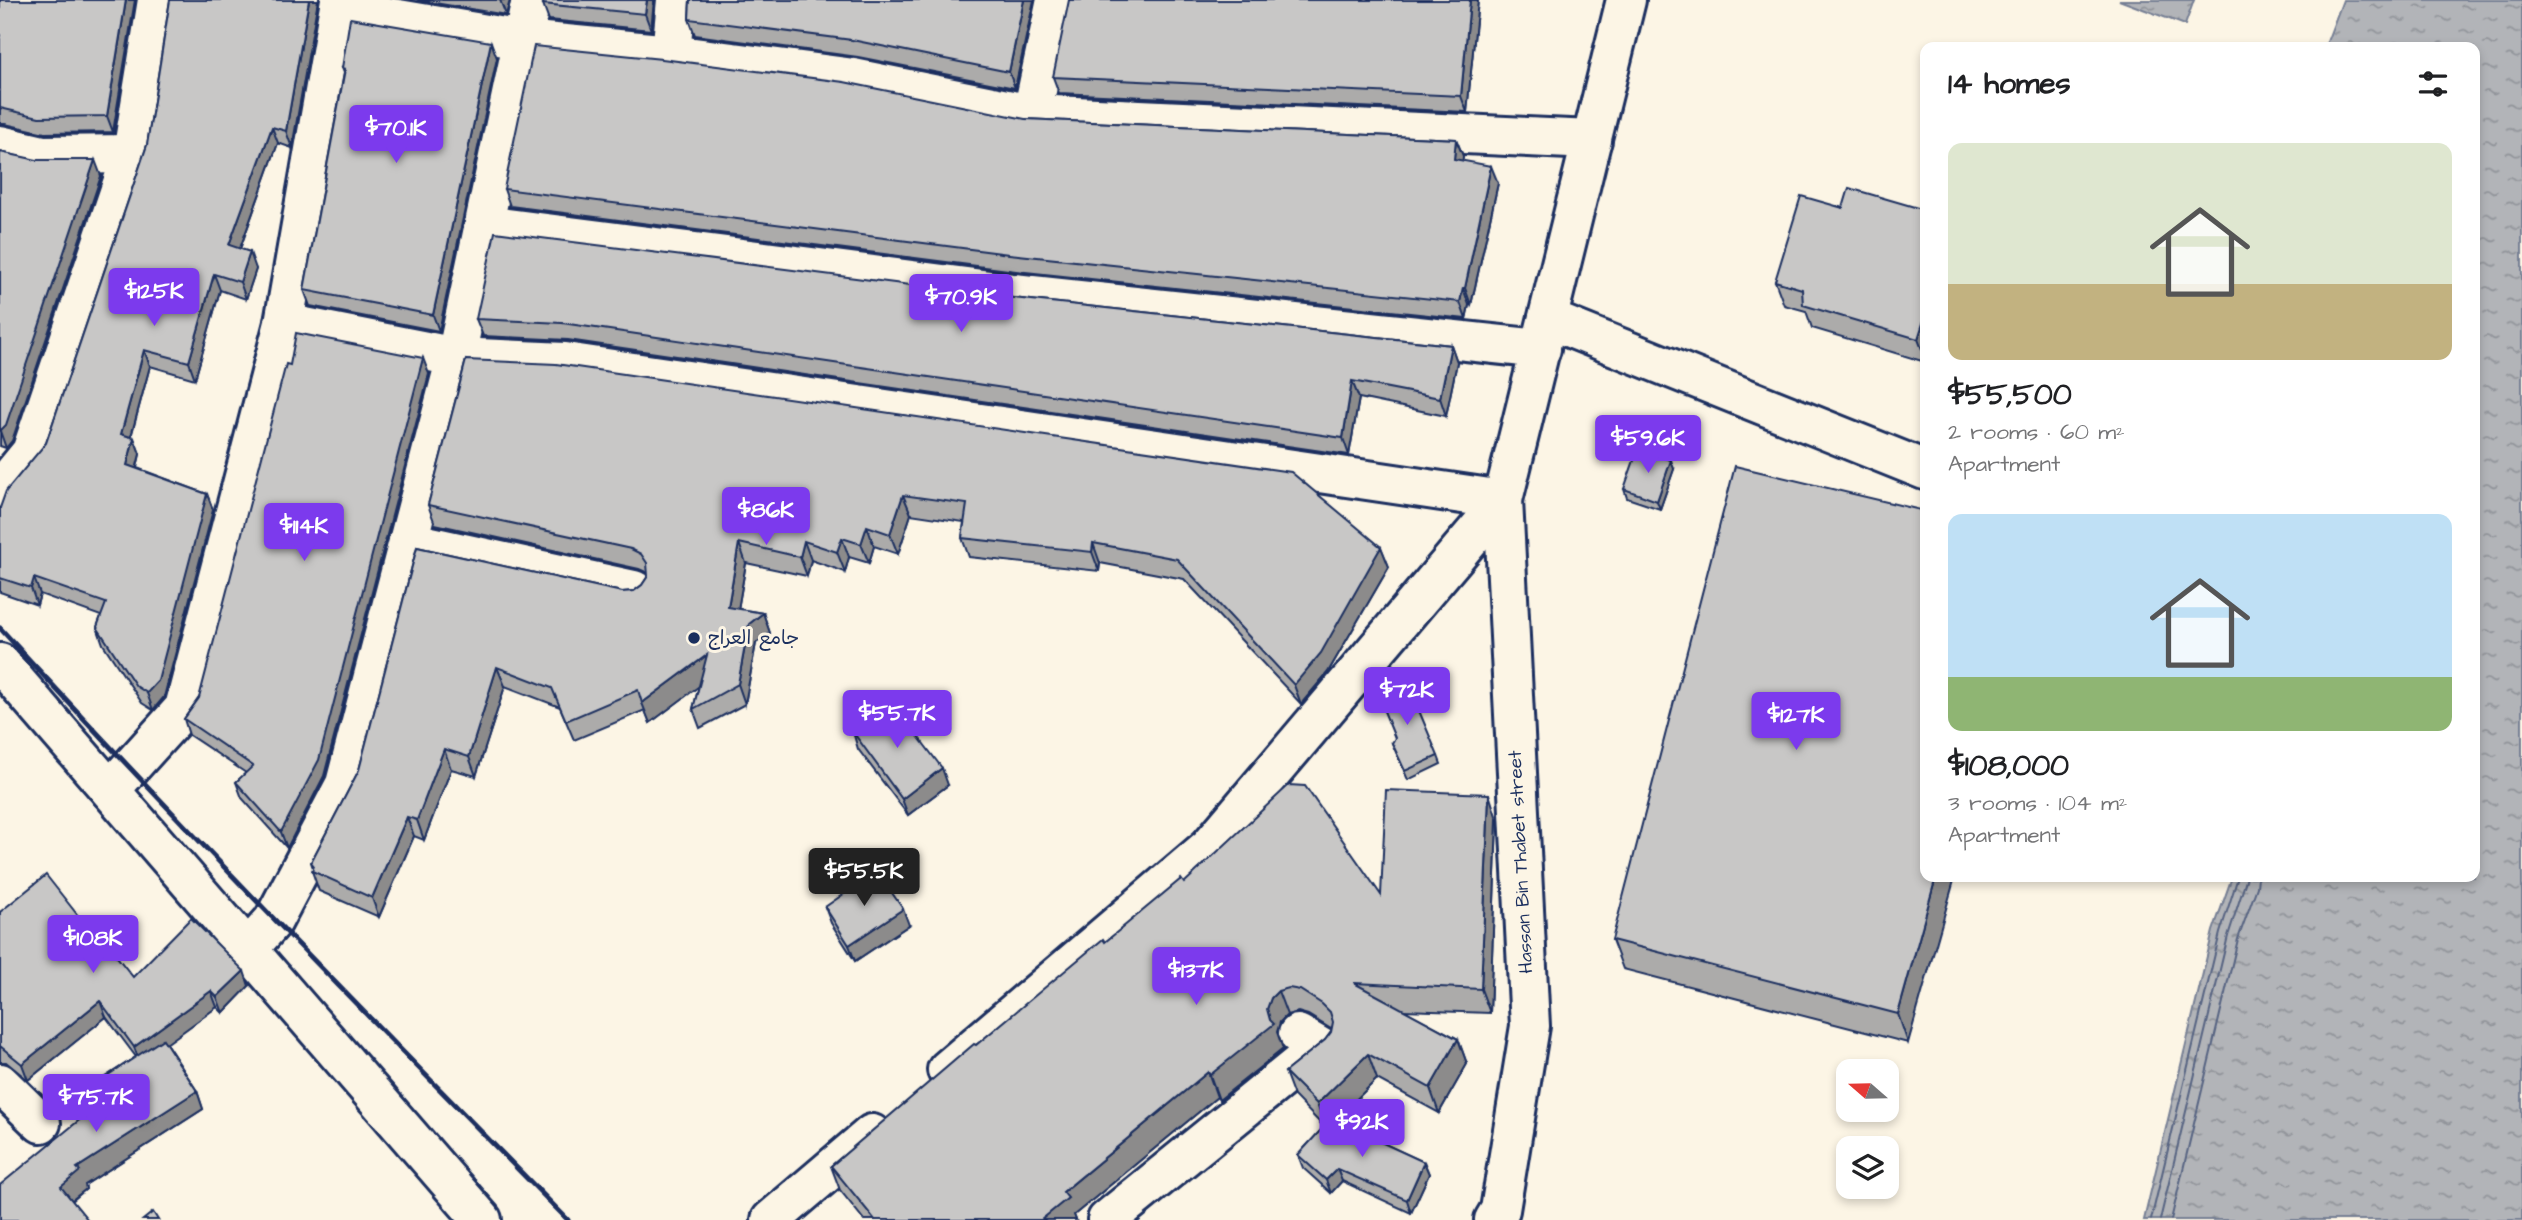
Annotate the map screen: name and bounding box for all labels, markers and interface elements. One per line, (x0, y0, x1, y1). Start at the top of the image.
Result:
text: 14 homes (1948, 63, 2071, 105)
icon: filters (2414, 65, 2452, 103)
pin: $70.1K (339, 106, 453, 165)
text: $70.1K (365, 112, 427, 144)
icon: home (2137, 189, 2263, 315)
pin: $125K (105, 268, 203, 328)
pin: $70.9K (904, 274, 1018, 334)
text: $125K (124, 275, 184, 307)
text: $70.9K (925, 281, 997, 313)
text: $55,500 (1948, 374, 2072, 416)
pin: $59.6K (1591, 416, 1705, 475)
text: 2 rooms · 60 m² (1948, 416, 2125, 448)
text: $59.6K (1611, 422, 1685, 454)
text: Apartment (1948, 448, 2060, 480)
pin: $86K (725, 488, 807, 547)
text: $86K (738, 494, 794, 526)
pin: $114K (255, 504, 353, 563)
text: $114K (280, 510, 328, 542)
icon: home (2137, 560, 2263, 686)
place label: جامع العراج (708, 625, 799, 652)
marker: جامع العراج (686, 630, 702, 646)
pin: $72K (1366, 668, 1448, 727)
text: $72K (1380, 674, 1434, 706)
pin: $55.7K (840, 690, 954, 750)
pin: $127K (1747, 692, 1845, 752)
text: $55.7K (859, 697, 935, 729)
text: $127K (1768, 699, 1824, 731)
text: $108,000 (1948, 745, 2069, 787)
street label: Hassan Bin Thabet street (1502, 749, 1540, 974)
text: 3 rooms · 104 m² (1948, 787, 2127, 819)
text: Apartment (1948, 819, 2060, 851)
pin: $55.5K (807, 848, 921, 908)
text: $55.5K (825, 855, 903, 887)
pin: $108K (44, 916, 142, 975)
text: $108K (63, 922, 123, 954)
pin: $137K (1147, 948, 1245, 1007)
text: $137K (1168, 954, 1224, 986)
north arrow (1836, 1059, 1899, 1122)
map controls (1836, 1059, 1899, 1199)
pin: $75.7K (39, 1074, 153, 1134)
text: $75.7K (59, 1081, 133, 1113)
pin: $92K (1321, 1100, 1403, 1159)
text: $92K (1336, 1106, 1389, 1138)
button: layers (1836, 1136, 1899, 1199)

